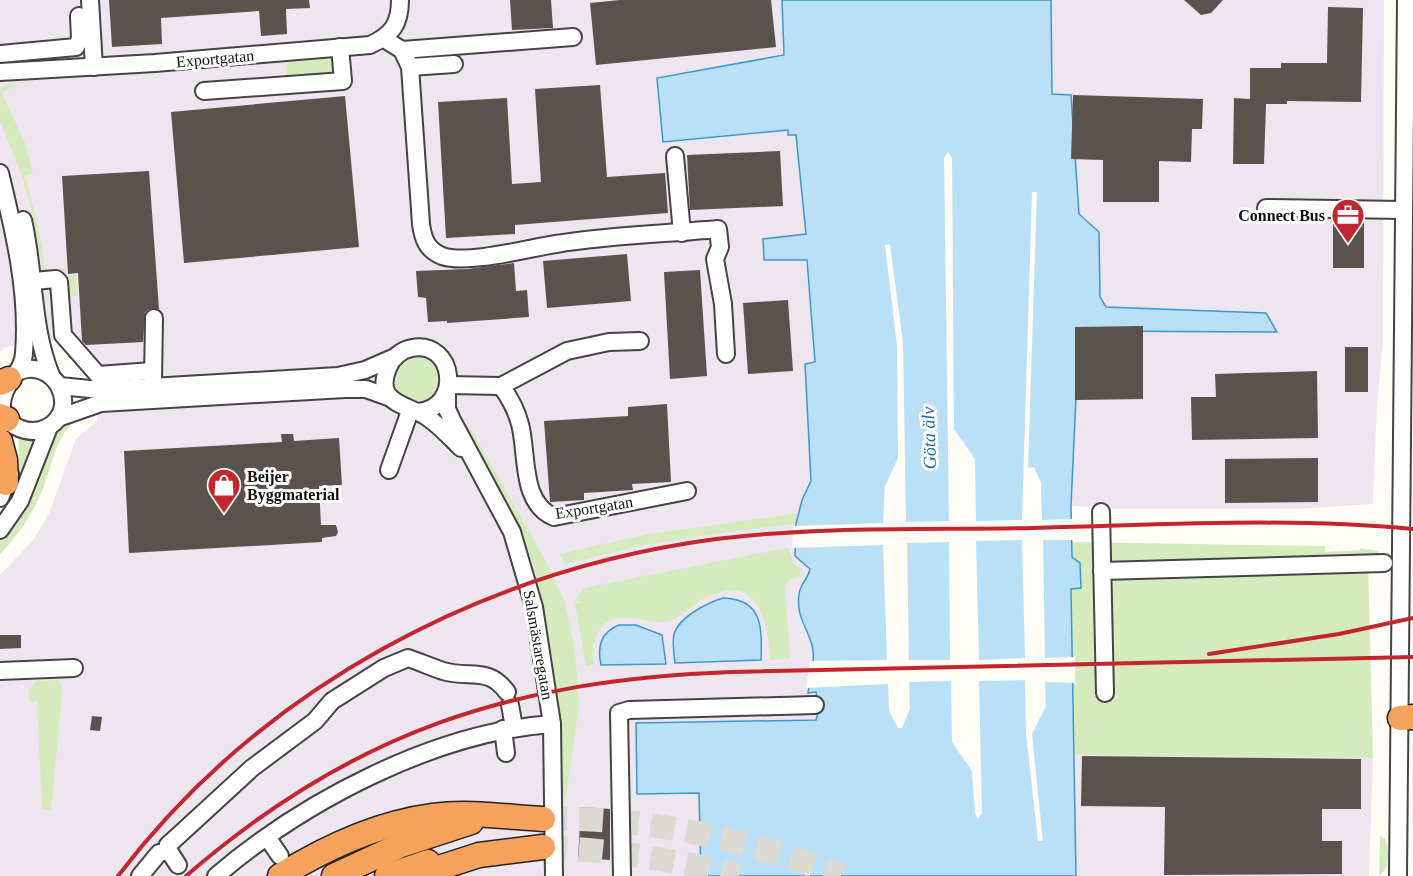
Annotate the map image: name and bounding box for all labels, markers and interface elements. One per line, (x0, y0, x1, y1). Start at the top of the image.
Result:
street label: Exportgatan (175, 47, 255, 71)
office icon: Connect Bus (1330, 197, 1366, 244)
place label: Connect Bus (1238, 207, 1325, 224)
water label: Göta älv (918, 406, 940, 470)
shop icon: Beijer Byggmaterial (206, 467, 242, 514)
place label: Beijer Byggmaterial (247, 468, 340, 504)
street label: Exportgatan (554, 493, 634, 523)
street label: Salsmästaregatan (520, 589, 557, 701)

